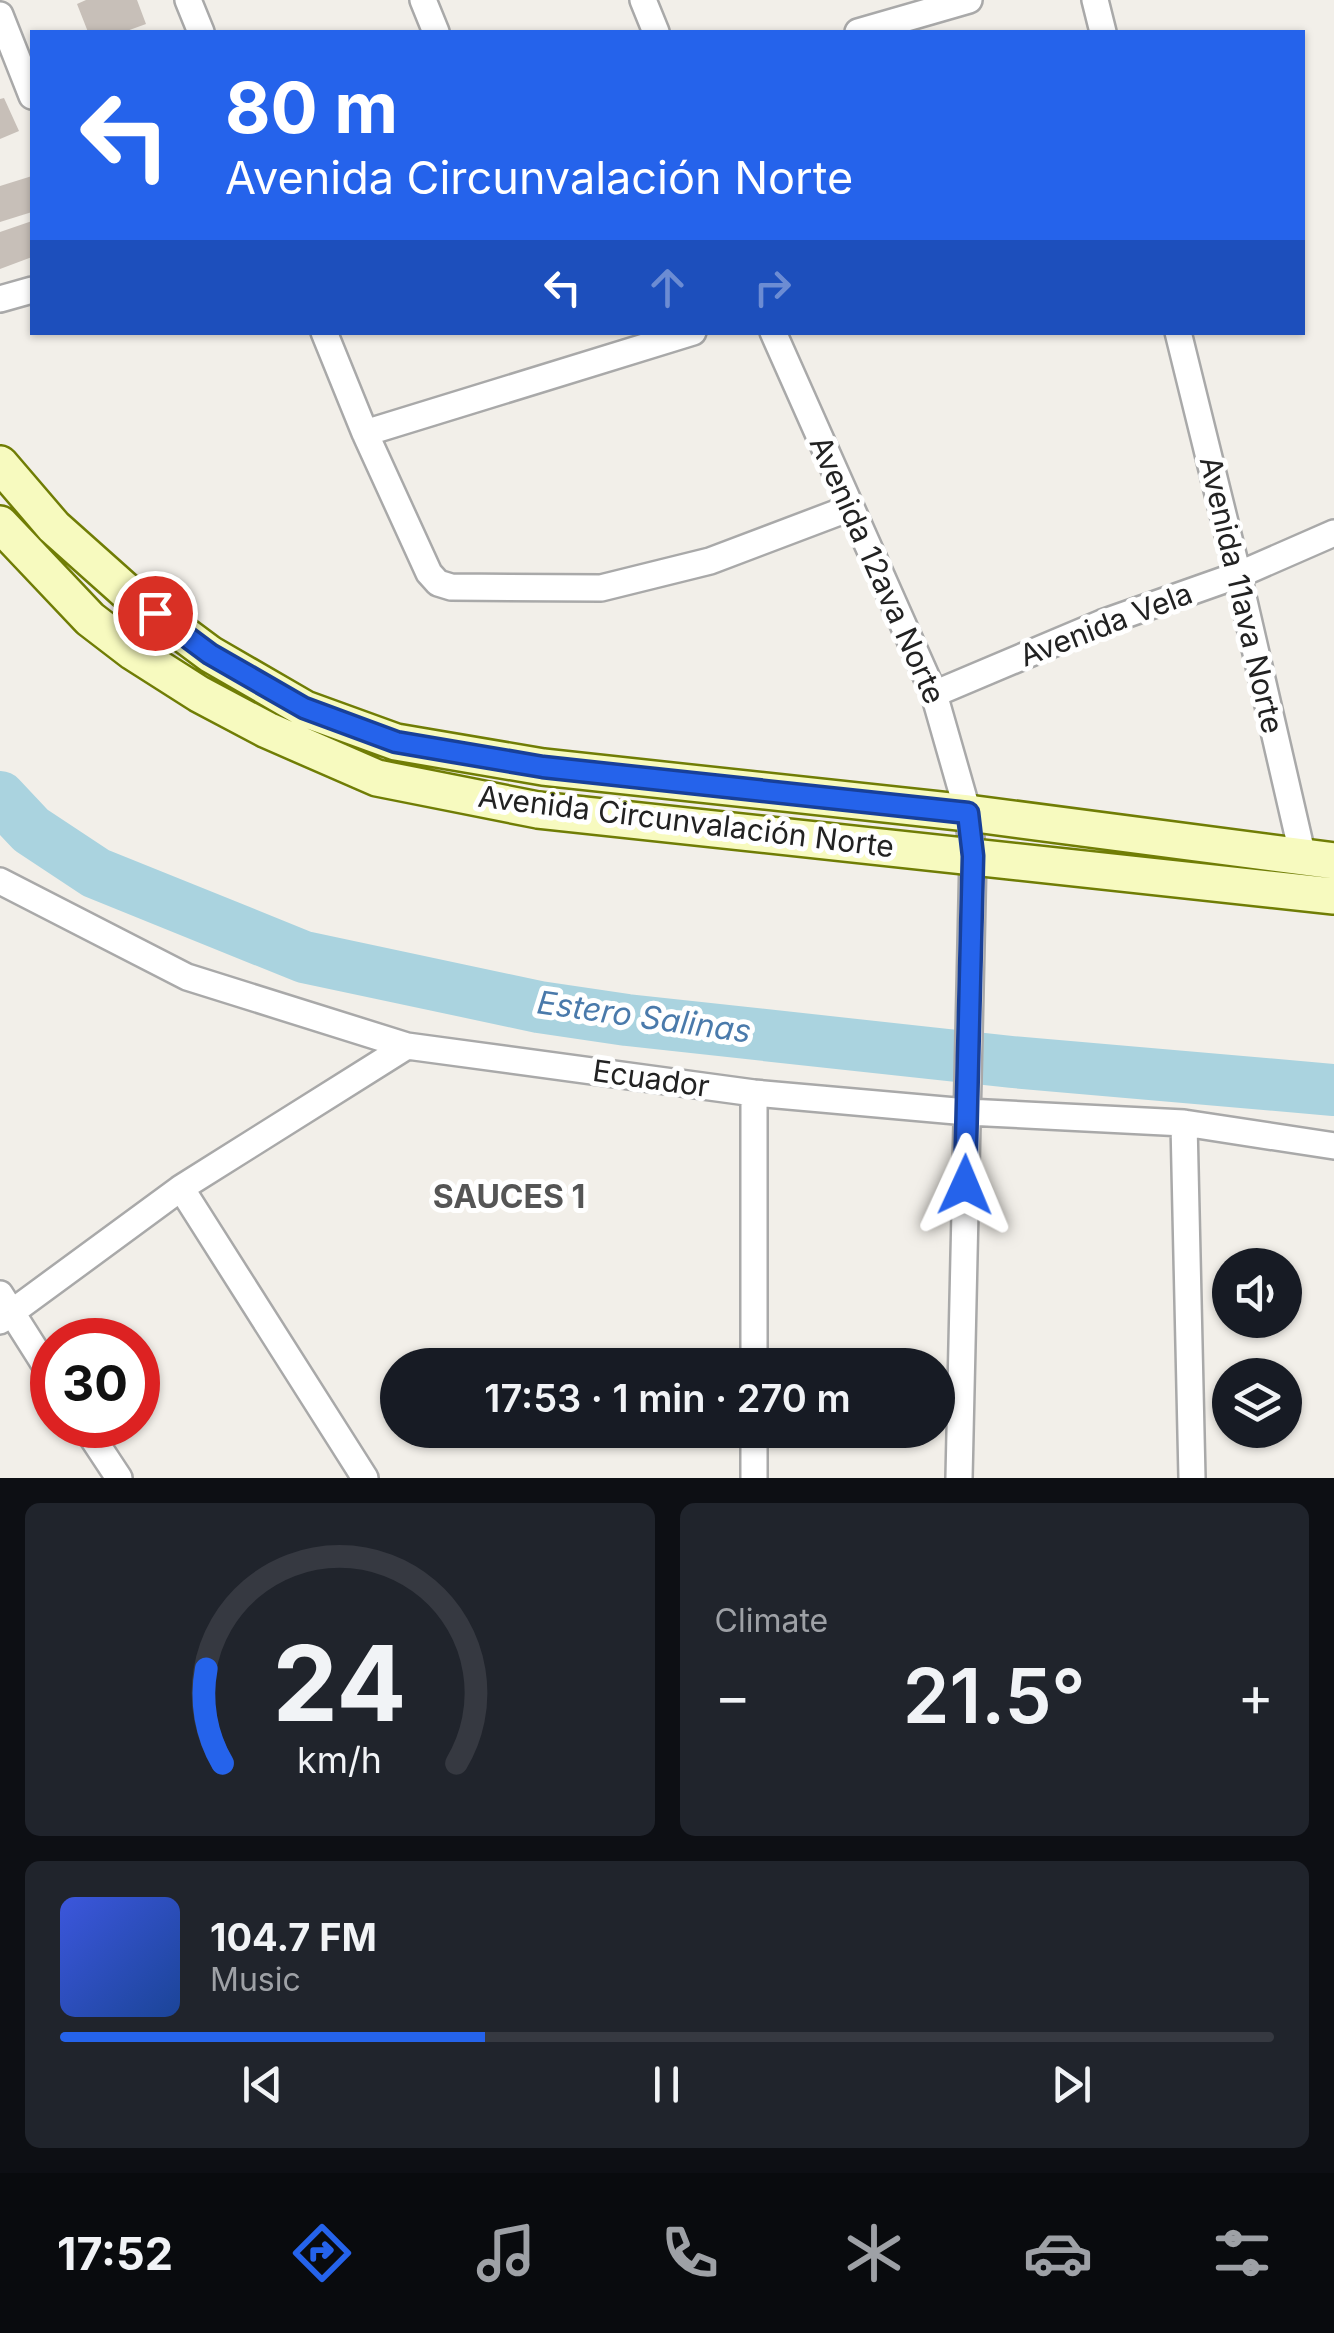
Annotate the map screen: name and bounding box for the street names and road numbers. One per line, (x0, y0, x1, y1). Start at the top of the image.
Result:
street label: Avenida 12ava Norte (803, 430, 953, 709)
street label: Avenida 11ava Norte (1193, 453, 1291, 737)
street label: Avenida Vela (1014, 575, 1197, 673)
street label: Avenida Circunvalación Norte (476, 778, 896, 864)
street label: Ecuador (590, 1052, 712, 1104)

